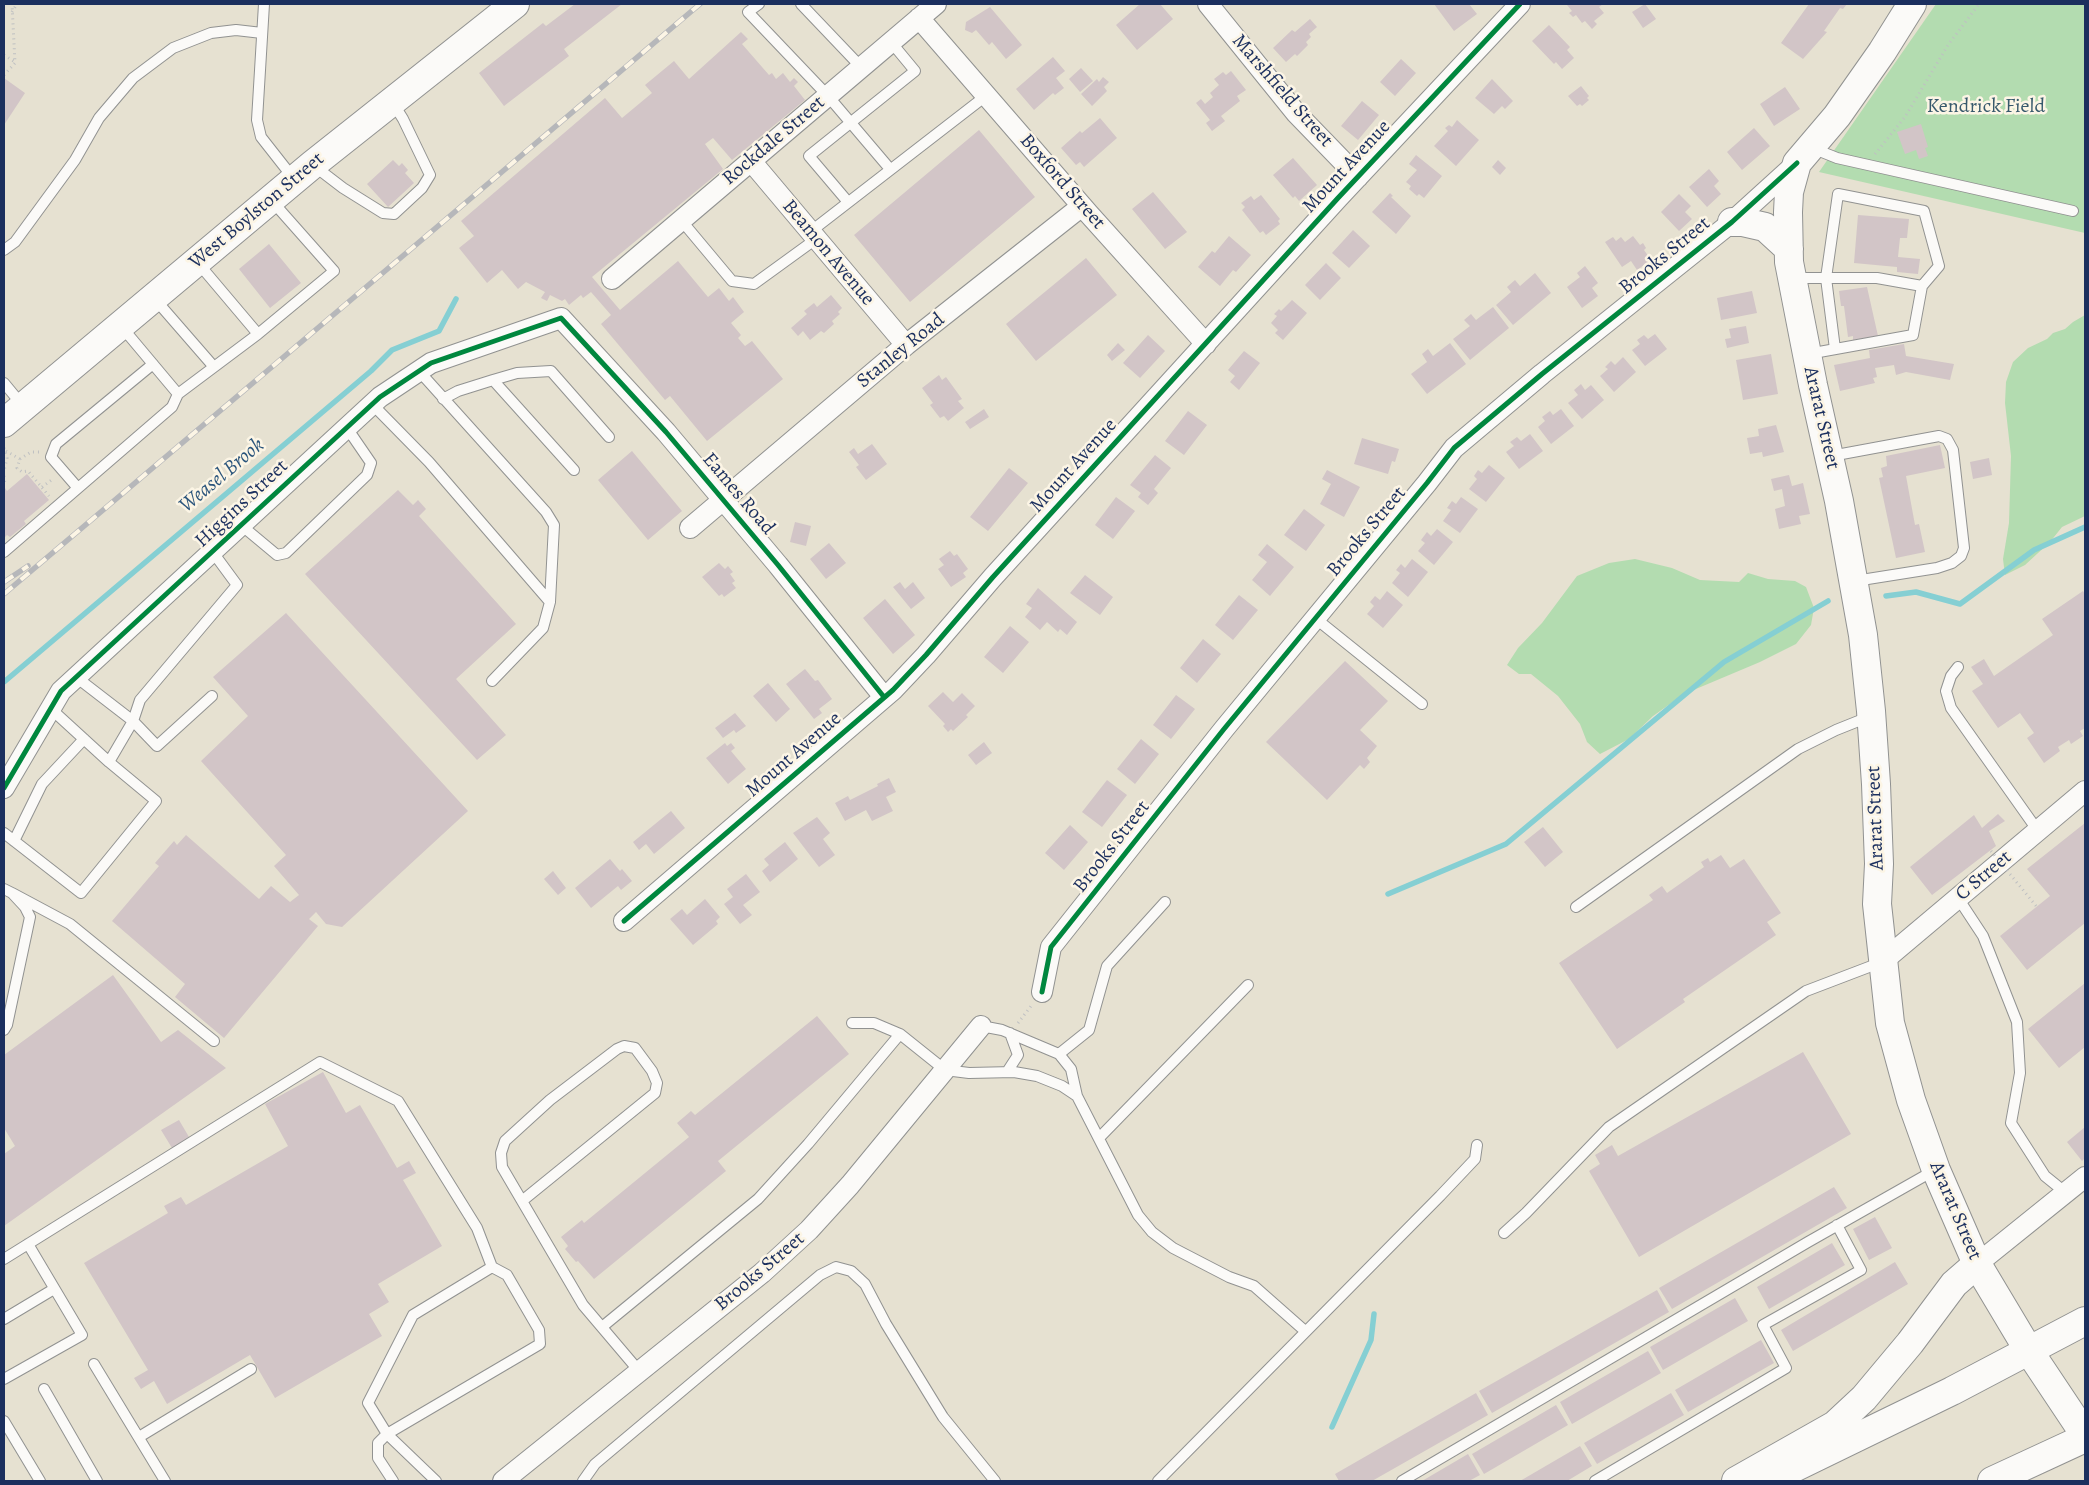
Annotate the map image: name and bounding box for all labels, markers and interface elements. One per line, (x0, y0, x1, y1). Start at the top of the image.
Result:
street label: Marshfield Street (1226, 30, 1338, 152)
street label: Rockdale Street (718, 91, 830, 191)
park label: Kendrick Field (1927, 95, 2045, 119)
street label: Mount Avenue (1298, 116, 1396, 218)
street label: Boxford Street (1014, 129, 1110, 235)
street label: West Boylston Street (185, 148, 329, 274)
street label: Beamon Avenue (777, 195, 879, 311)
street label: Brooks Street (1615, 212, 1715, 300)
street label: Stanley Road (852, 308, 950, 394)
street label: Ararat Street (1798, 364, 1844, 472)
street label: Mount Avenue (1025, 414, 1123, 518)
water label: Weasel Brook (174, 433, 270, 519)
street label: Eames Road (697, 448, 779, 540)
street label: Higgins Street (191, 455, 293, 553)
street label: Brooks Street (1322, 482, 1412, 582)
street label: Mount Avenue (741, 707, 847, 803)
street label: Ararat Street (1862, 765, 1890, 871)
street label: Brooks Street (1069, 796, 1155, 898)
street label: C Street (1951, 846, 2017, 906)
street label: Ararat Street (1924, 1158, 1986, 1264)
street label: Brooks Street (710, 1227, 810, 1317)

